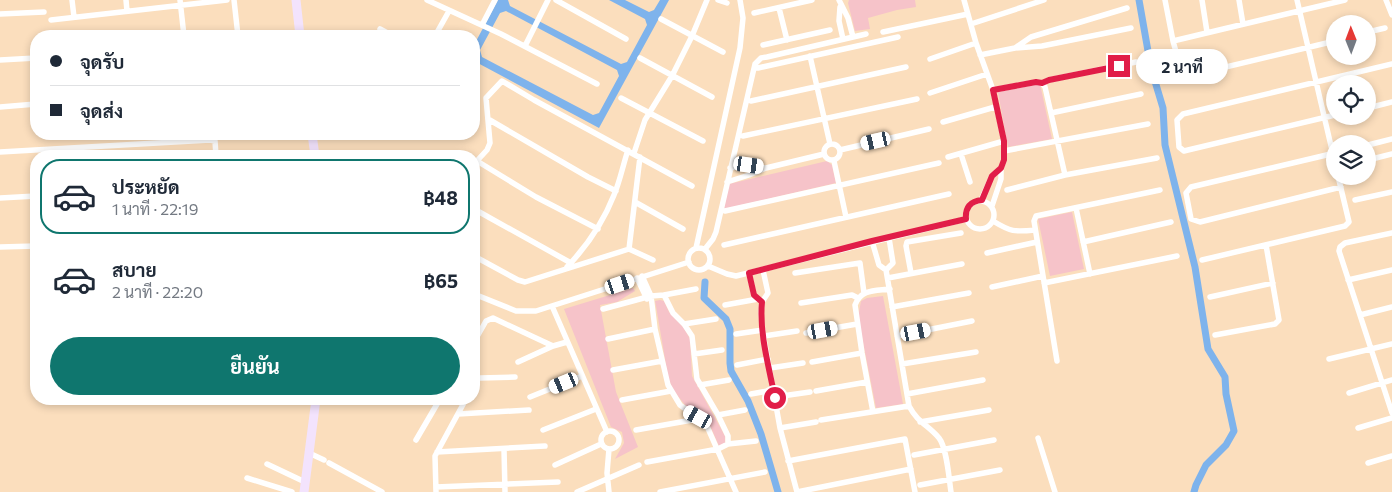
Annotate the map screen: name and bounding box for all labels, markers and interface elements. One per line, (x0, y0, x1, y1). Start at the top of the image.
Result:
north arrow (1326, 15, 1376, 65)
map controls (1326, 15, 1376, 185)
callout: 2 นาที (1136, 48, 1229, 84)
text: จุดรับ (80, 50, 124, 73)
route end (1108, 55, 1130, 77)
text: 2 นาที (1161, 57, 1203, 76)
button: locate (1326, 75, 1376, 125)
text: จุดส่ง (80, 99, 123, 122)
car (859, 130, 892, 152)
button: layers (1326, 135, 1376, 185)
car (733, 155, 764, 175)
icon: car (52, 174, 97, 219)
text: ประหยัด (112, 175, 180, 198)
text: ฿48 (423, 186, 458, 209)
text: 1 นาที · 22:19 (112, 199, 198, 218)
icon: car (52, 257, 97, 302)
text: สบาย (112, 258, 157, 281)
text: ฿65 (424, 269, 458, 292)
car (603, 272, 636, 296)
text: 2 นาที · 22:20 (112, 282, 203, 301)
car (806, 320, 839, 340)
car (899, 322, 932, 342)
button: ยืนยัน (50, 337, 460, 395)
car (547, 370, 580, 396)
route start (764, 387, 786, 409)
car (681, 403, 714, 431)

